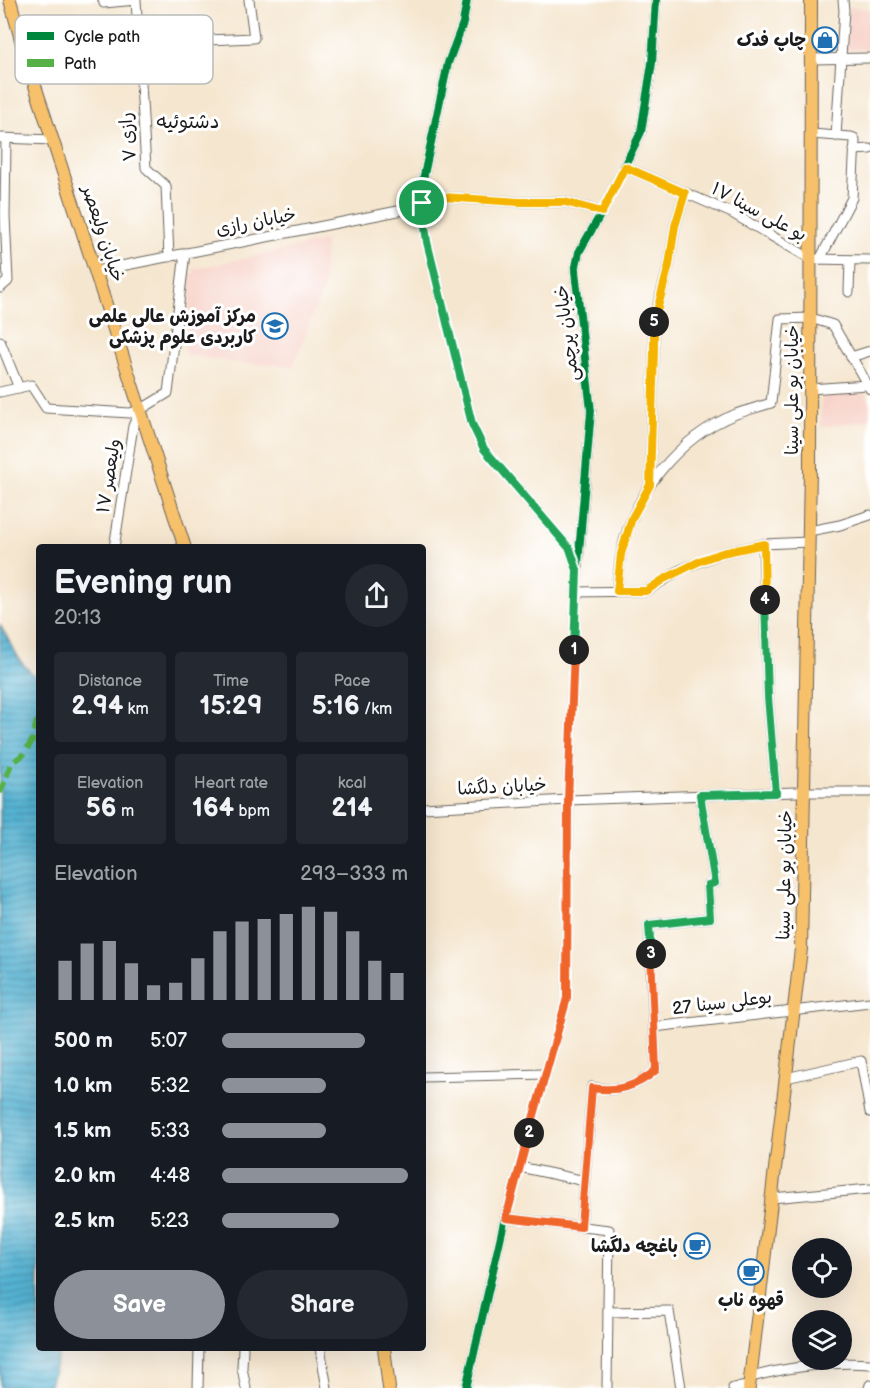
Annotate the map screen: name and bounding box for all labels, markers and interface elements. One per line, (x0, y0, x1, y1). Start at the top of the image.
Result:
legend (15, 15, 213, 84)
shop icon: چاپ فدک (810, 25, 840, 55)
text: Cycle path (64, 28, 140, 47)
place label: چاپ فدک (737, 30, 806, 52)
text: Path (64, 55, 96, 74)
district label: دشتوئیه (157, 110, 219, 134)
street label: رازی ۷ (115, 111, 141, 163)
pin (396, 177, 447, 228)
street label: بو علی سینا ۱۷ (708, 178, 810, 246)
street label: خیابان ولیعصر (77, 181, 128, 285)
icon: arrive (405, 186, 438, 219)
street label: خیابان رازی (214, 204, 298, 240)
street label: خیابان پرچمی (551, 283, 584, 382)
place label: مرکز آموزش عالی علمی کاربردی علوم پزشکی (89, 306, 256, 351)
pin: 5 (639, 307, 669, 337)
school or university icon: مرکز آموزش عالی علمی کاربردی علوم پزشکی (260, 311, 290, 341)
text: 5 (649, 312, 659, 331)
street label: خیابان بو علی سینا (782, 325, 803, 455)
street label: ولیعصر ۱۷ (93, 437, 125, 515)
text: Evening run (54, 563, 232, 603)
button: share (345, 564, 408, 627)
pin: 4 (750, 585, 780, 615)
text: 4 (760, 590, 770, 609)
text: 20:13 (54, 606, 102, 630)
pin: 1 (559, 635, 589, 665)
text: 1 (571, 640, 577, 659)
text: Distance (78, 672, 142, 691)
text: Time (213, 672, 249, 691)
text: Pace (334, 672, 370, 691)
text: 2.94 (71, 691, 123, 722)
text: 15:29 (200, 691, 263, 722)
text: 5:16 (312, 691, 360, 722)
text: km (123, 700, 149, 719)
text: /km (360, 700, 392, 719)
text: Elevation (77, 774, 143, 793)
text: Heart rate (194, 774, 268, 793)
text: kcal (338, 774, 366, 793)
street label: خیابان دلگشا (457, 774, 547, 800)
text: 56 (86, 793, 117, 824)
text: 164 (192, 793, 234, 824)
text: 214 (331, 793, 373, 824)
text: m (117, 802, 134, 821)
text: bpm (234, 802, 270, 821)
street label: خیابان بو علی سینا (773, 810, 797, 940)
text: Elevation (54, 862, 137, 886)
text: 293–333 m (300, 862, 408, 886)
pin: 3 (636, 939, 666, 969)
text: 3 (646, 944, 656, 963)
street label: بوعلی سینا 27 (671, 986, 773, 1020)
text: 500 m (54, 1029, 113, 1053)
text: 5:07 (150, 1029, 187, 1053)
text: 1.0 km (54, 1074, 112, 1098)
text: 5:32 (150, 1074, 190, 1098)
pin: 2 (514, 1118, 544, 1148)
text: 1.5 km (54, 1119, 111, 1143)
text: 5:33 (150, 1119, 190, 1143)
text: 2 (524, 1123, 534, 1142)
text: 2.0 km (54, 1164, 116, 1188)
text: 4:48 (150, 1164, 190, 1188)
text: 2.5 km (54, 1209, 115, 1233)
text: 5:23 (150, 1209, 189, 1233)
cafe icon: باغچه دلگشا (682, 1231, 712, 1261)
place label: باغچه دلگشا (591, 1235, 678, 1257)
map controls (792, 1238, 852, 1370)
button: locate (792, 1238, 852, 1298)
cafe icon: قهوه ناب (736, 1257, 766, 1287)
button: Save (54, 1270, 225, 1339)
button: Share (237, 1270, 408, 1339)
place label: قهوه ناب (718, 1290, 784, 1312)
button: layers (792, 1310, 852, 1370)

